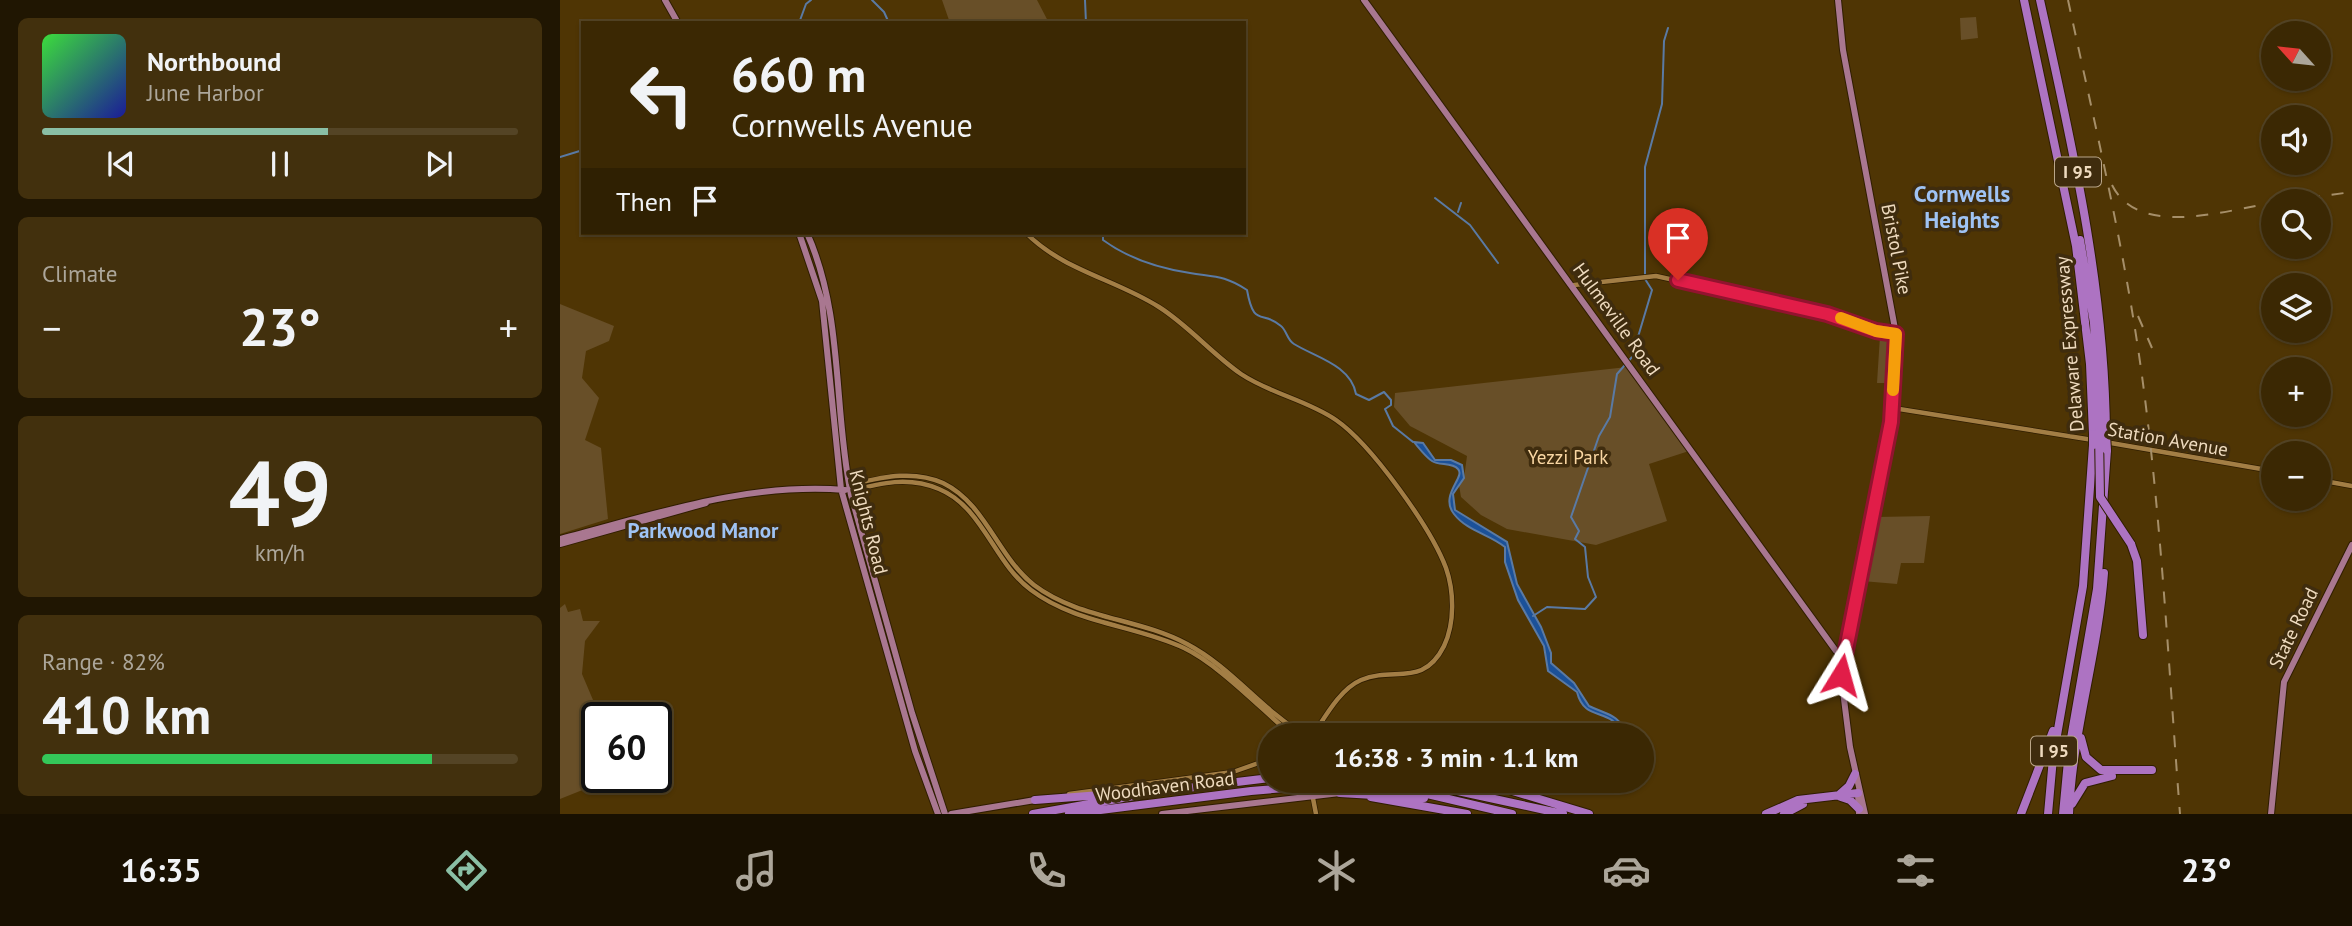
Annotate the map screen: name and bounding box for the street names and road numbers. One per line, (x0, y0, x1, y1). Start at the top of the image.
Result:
road number: I 95 (2055, 158, 2101, 187)
street label: Bristol Pike (1876, 202, 1918, 296)
street label: Delaware Expressway (2049, 255, 2089, 433)
street label: Hulmeville Road (1568, 258, 1666, 380)
street label: Station Avenue (2106, 417, 2230, 461)
street label: Knights Road (844, 467, 894, 577)
street label: State Road (2263, 584, 2323, 672)
road number: I 95 (2031, 736, 2077, 766)
street label: Woodhaven Road (1094, 766, 1236, 806)

